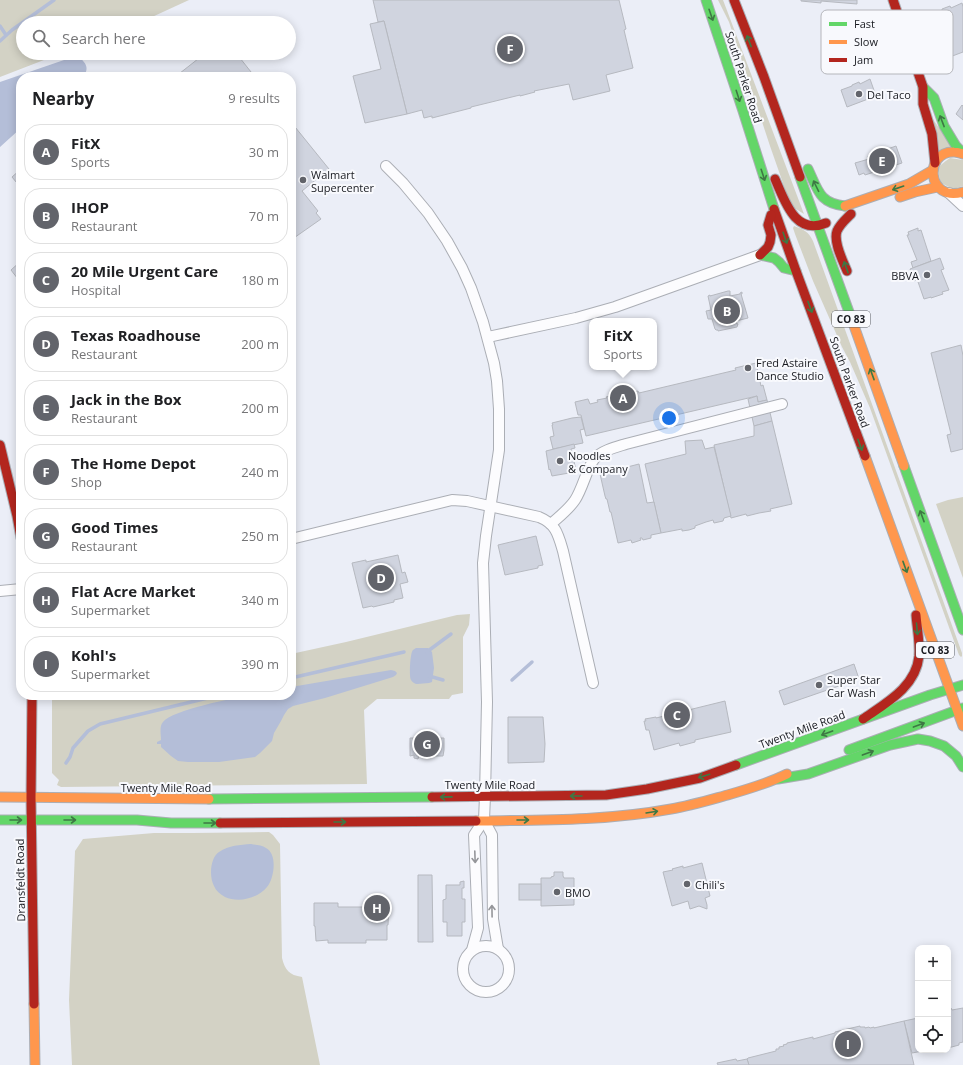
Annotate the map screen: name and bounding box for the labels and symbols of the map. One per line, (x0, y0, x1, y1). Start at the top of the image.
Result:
one-way arrow (707, 8, 715, 20)
legend (821, 10, 953, 74)
text: Fast (854, 16, 875, 31)
street label: South Parker Road (722, 29, 766, 125)
pin: F (497, 34, 523, 64)
text: Slow (854, 34, 878, 49)
one-way arrow (745, 35, 753, 47)
text: Jam (853, 52, 873, 67)
place label: Del Taco (867, 87, 911, 102)
marker: Del Taco (854, 89, 864, 99)
one-way arrow (735, 90, 742, 103)
one-way arrow (938, 115, 946, 127)
pin: E (869, 146, 895, 176)
place label: Walmart Supercenter (311, 167, 374, 195)
one-way arrow (760, 168, 768, 180)
marker: Walmart Supercenter (298, 175, 308, 185)
one-way arrow (812, 180, 819, 192)
one-way arrow (892, 185, 905, 192)
one-way arrow (781, 232, 789, 244)
one-way arrow (841, 261, 849, 273)
place label: BBVA (891, 268, 919, 283)
marker: BBVA (922, 270, 932, 280)
pin: B (714, 296, 740, 326)
one-way arrow (806, 301, 814, 313)
road number: CO 83 (832, 311, 870, 327)
street label: South Parker Road (827, 334, 873, 430)
place label: Fred Astaire Dance Studio (756, 355, 824, 383)
marker: Fred Astaire Dance Studio (743, 363, 753, 373)
one-way arrow (867, 369, 875, 381)
pin: A (610, 383, 636, 413)
your location (659, 408, 679, 428)
one-way arrow (857, 438, 865, 450)
place label: Noodles & Company (568, 448, 628, 476)
marker: Noodles & Company (555, 456, 565, 466)
one-way arrow (918, 511, 926, 523)
one-way arrow (902, 560, 910, 572)
pin: D (368, 563, 394, 593)
one-way arrow (914, 622, 921, 635)
road number: CO 83 (916, 642, 954, 658)
place label: Super Star Car Wash (827, 672, 881, 700)
marker: Super Star Car Wash (814, 680, 824, 690)
pin: C (664, 700, 690, 730)
street label: Twenty Mile Road (757, 706, 847, 752)
one-way arrow (912, 720, 924, 728)
pin: G (414, 729, 440, 759)
one-way arrow (821, 729, 833, 737)
one-way arrow (862, 748, 874, 756)
one-way arrow (698, 773, 711, 780)
street label: Twenty Mile Road (445, 777, 535, 792)
street label: Twenty Mile Road (121, 780, 211, 795)
one-way arrow (570, 792, 583, 800)
one-way arrow (440, 793, 453, 801)
one-way arrow (645, 808, 658, 816)
one-way arrow (9, 816, 22, 824)
one-way arrow (63, 816, 76, 824)
one-way arrow (516, 816, 529, 824)
one-way arrow (333, 818, 346, 826)
one-way arrow (203, 819, 216, 827)
street label: Dransfeldt Road (12, 838, 28, 922)
one-way arrow (471, 850, 479, 863)
place label: Chili's (695, 877, 725, 892)
marker: Chili's (682, 879, 692, 889)
place label: BMO (565, 885, 591, 900)
marker: BMO (552, 887, 562, 897)
pin: H (364, 893, 390, 923)
one-way arrow (489, 905, 496, 918)
pin: I (835, 1029, 861, 1059)

